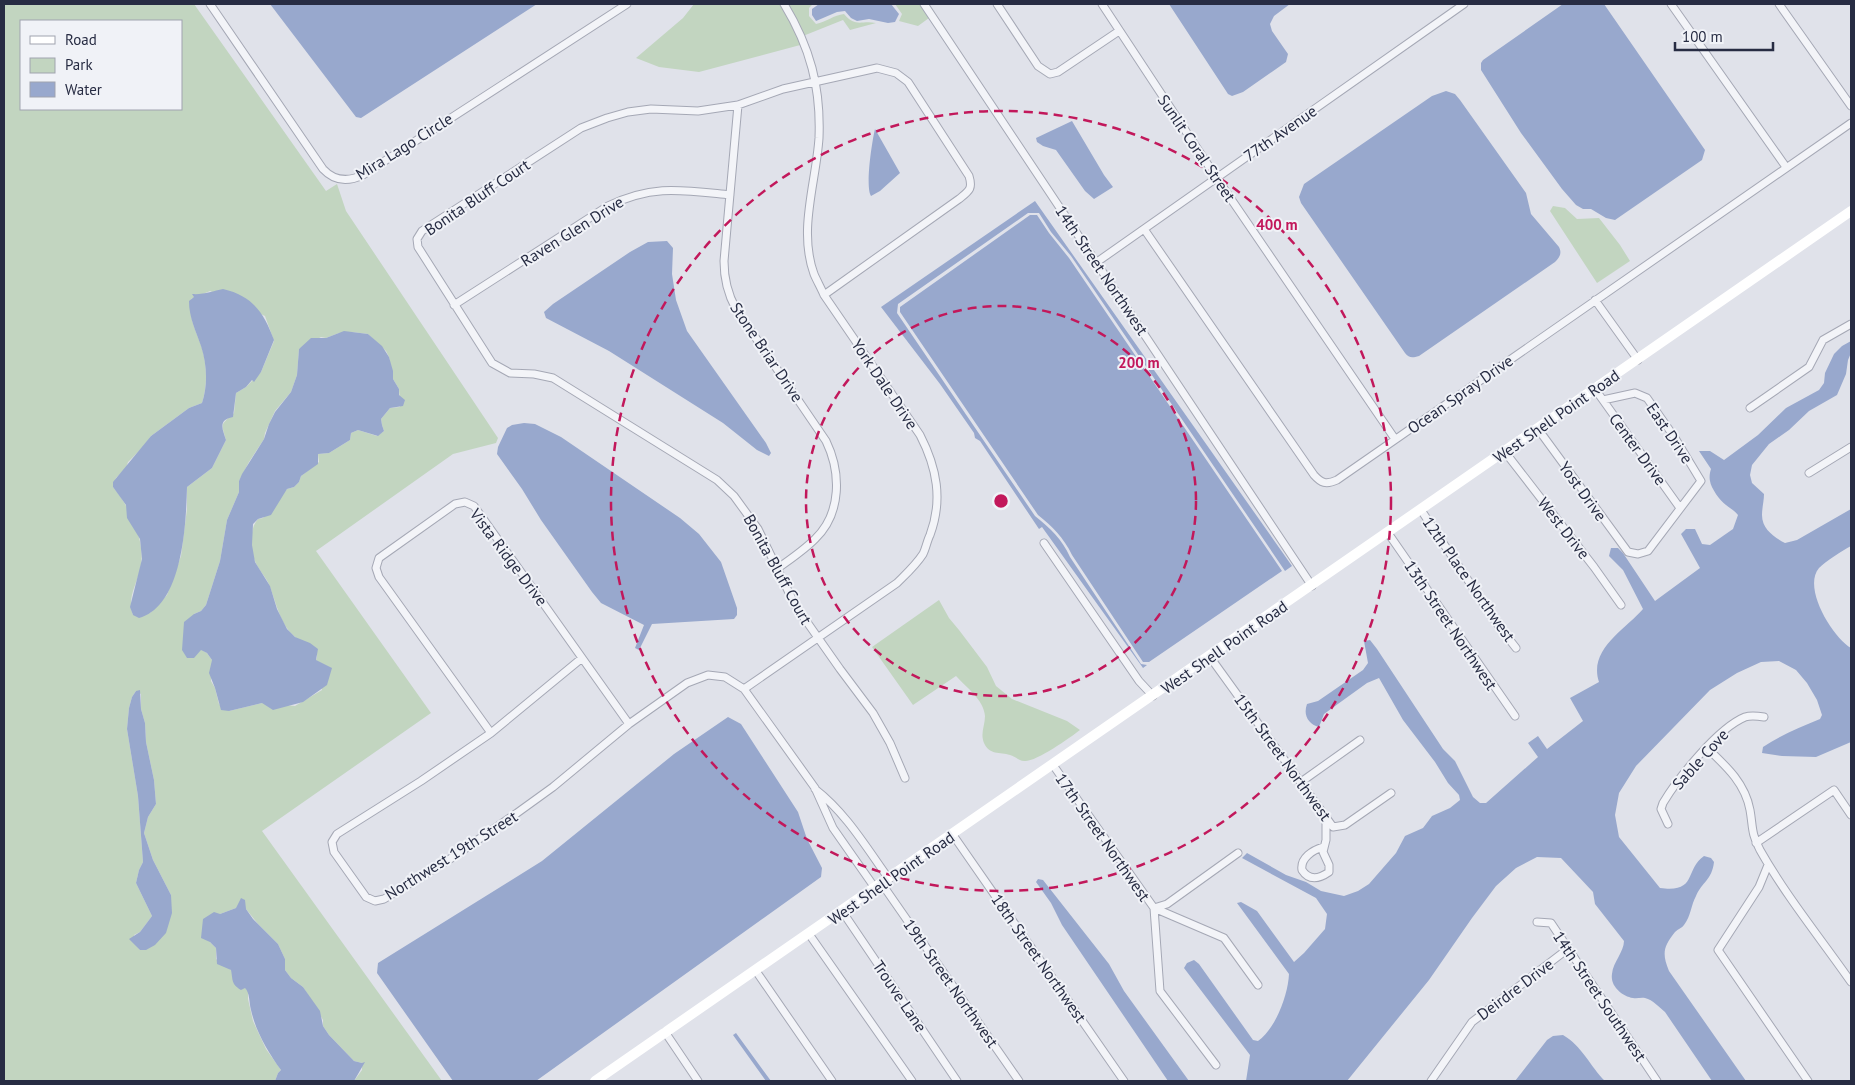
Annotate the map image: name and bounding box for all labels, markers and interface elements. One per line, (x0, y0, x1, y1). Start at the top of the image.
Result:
legend (20, 20, 182, 110)
scale bar (1675, 20, 1772, 52)
text: 100 m (1682, 27, 1723, 46)
text: Road (65, 30, 97, 49)
text: Park (65, 55, 93, 74)
text: Water (65, 80, 102, 99)
street label: Sunlit Coral Street (1154, 91, 1241, 206)
street label: 77th Avenue (1239, 100, 1321, 166)
street label: Mira Lago Circle (352, 108, 456, 184)
street label: Bonita Bluff Court (420, 154, 534, 240)
street label: Raven Glen Drive (517, 191, 627, 271)
street label: 14th Street Northwest (1051, 201, 1153, 339)
text: 400 m (1256, 215, 1298, 234)
street label: Stone Briar Drive (726, 298, 808, 406)
street label: York Dale Drive (848, 335, 922, 433)
street label: Ocean Spray Drive (1403, 350, 1517, 438)
text: 200 m (1118, 353, 1160, 372)
street label: West Shell Point Road (1489, 365, 1623, 467)
street label: East Drive (1642, 399, 1698, 467)
street label: Center Drive (1605, 409, 1671, 489)
street label: Yost Drive (1555, 457, 1611, 525)
centre of rings (992, 492, 1010, 510)
street label: West Drive (1534, 493, 1594, 563)
street label: Vista Ridge Drive (465, 503, 552, 610)
street label: Bonita Bluff Court (739, 510, 817, 628)
street label: 12th Place Northwest (1418, 513, 1520, 646)
street label: 13th Street Northwest (1400, 556, 1502, 694)
street label: West Shell Point Road (1157, 596, 1291, 698)
street label: 15th Street Northwest (1230, 689, 1336, 825)
street label: Sable Cove (1668, 725, 1732, 793)
street label: 17th Street Northwest (1051, 769, 1155, 905)
street label: Northwest 19th Street (381, 806, 521, 904)
street label: West Shell Point Road (824, 827, 958, 929)
street label: 18th Street Northwest (987, 890, 1091, 1027)
street label: 19th Street Northwest (899, 915, 1003, 1052)
street label: 14th Street Southwest (1549, 927, 1651, 1065)
street label: Deirdre Drive (1473, 954, 1557, 1024)
street label: Trouve Lane (869, 956, 931, 1036)

